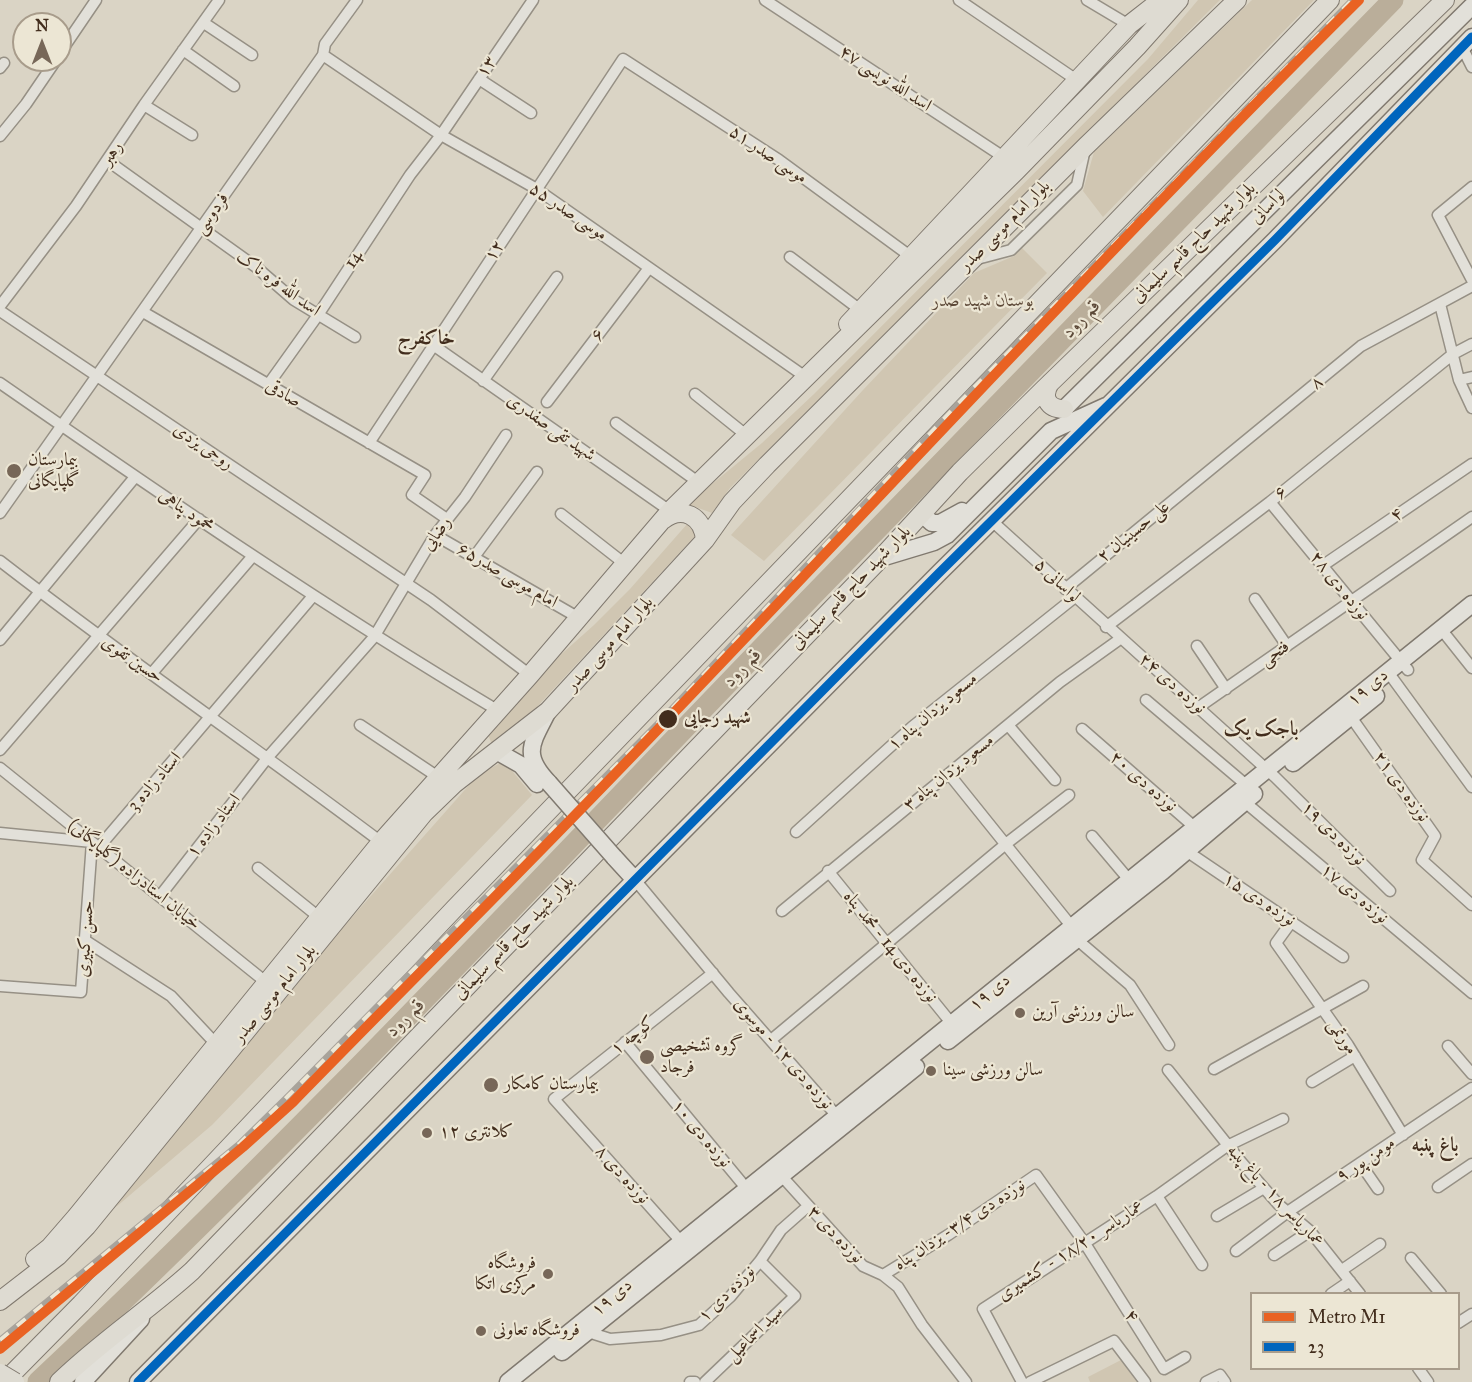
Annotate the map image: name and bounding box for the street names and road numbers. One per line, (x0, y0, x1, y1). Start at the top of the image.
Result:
street label: ۴۷ اسد الله نویسی (835, 41, 935, 117)
street label: ۱۳ (472, 52, 502, 82)
street label: موسی صدر ۵۱ (725, 121, 811, 189)
street label: رهبر (96, 138, 128, 170)
street label: بلوار امام موسی صدر (955, 176, 1055, 276)
street label: موسی صدر ۵۵ (525, 178, 611, 246)
street label: بلوار شهید حاج قاسم سلیمانی (1127, 178, 1261, 308)
street label: لواسانی (1246, 185, 1290, 229)
street label: فردوسی (190, 189, 234, 239)
street label: ۱۲ (480, 236, 510, 266)
street label: اسد الله فره ناک (232, 246, 324, 322)
street label: 14 (340, 247, 368, 273)
street label: ۶ (586, 324, 610, 346)
street label: ۸ (1306, 371, 1328, 395)
street label: صادقی (261, 375, 305, 413)
street label: شهید تقی صفدری (502, 389, 600, 467)
street label: روحی یزدی (169, 419, 237, 475)
street label: ۶ (1270, 481, 1292, 505)
street label: محمود پناهی (154, 485, 218, 537)
street label: ۲ علی حسینیان (1093, 496, 1175, 568)
street label: ۴ (1386, 503, 1408, 527)
street label: رضایی (418, 513, 456, 555)
street label: بلوار شهید حاج قاسم سلیمانی (786, 521, 916, 655)
street label: امام موسی صدر۶۵ (453, 538, 561, 614)
street label: نوزده دی ۲۸ (1305, 547, 1373, 625)
street label: لواسانی ۵ (1029, 554, 1085, 608)
street label: بلوار امام موسی صدر (562, 592, 658, 696)
street label: حسین تقوی (97, 632, 167, 688)
street label: فتحی (1256, 636, 1294, 672)
street label: نوزده دی ۲۴ (1134, 649, 1210, 719)
street label: ۱۹ دی (1343, 665, 1393, 711)
street label: ۱ مسعود یزدان پناه (884, 668, 982, 756)
street label: ۳ مسعود یزدان پناه (899, 730, 999, 816)
street label: نوزده دی ۲۰ (1105, 747, 1181, 817)
street label: نوزده دی ۲۱ (1368, 747, 1434, 827)
street label: استاد زاده 3 (123, 748, 187, 816)
street label: استاد زاده ۱ (182, 790, 246, 862)
street label: نوزده دی ۱۹ (1296, 797, 1370, 871)
street label: خیابان استادزاده (گلپایگانی) (63, 815, 205, 935)
street label: نوزده دی ۱۷ (1316, 859, 1392, 929)
street label: نوزده دی ۱۵ (1219, 869, 1299, 931)
street label: بلوار شهید حاج قاسم سلیمانی (449, 871, 579, 1005)
street label: نوزده دی 14 - محمد پناه (838, 887, 942, 1007)
street label: حسن کبیری (73, 900, 99, 978)
street label: بلوار امام موسی صدر (229, 940, 321, 1048)
street label: ۱۹ دی (965, 970, 1015, 1016)
street label: نوزده دی ۱۲ - موسوی (729, 994, 837, 1114)
street label: کوچه ۱ (607, 1012, 659, 1060)
street label: مورتمی (1322, 1015, 1362, 1059)
street label: نوزده دی ۱۰ (666, 1096, 736, 1172)
street label: مومن پور ۹ (1332, 1132, 1400, 1188)
street label: عماریاسر ۱۸ - باغ پنبه (1222, 1140, 1328, 1252)
street label: نوزده دی ۸ (590, 1141, 654, 1209)
street label: نوزده دی ۳/۴- یزدان پناه (890, 1175, 1030, 1275)
street label: عماریاسر ۱۸/۲۰ - کشمیری (994, 1196, 1148, 1306)
street label: نوزده دی ۳ (802, 1202, 868, 1268)
street label: نوزده دی ۱ (694, 1261, 760, 1327)
street label: ۱۹ دی (587, 1275, 637, 1321)
street label: سید اسماعیل (722, 1301, 788, 1367)
street label: ۴ (1119, 1306, 1143, 1326)

